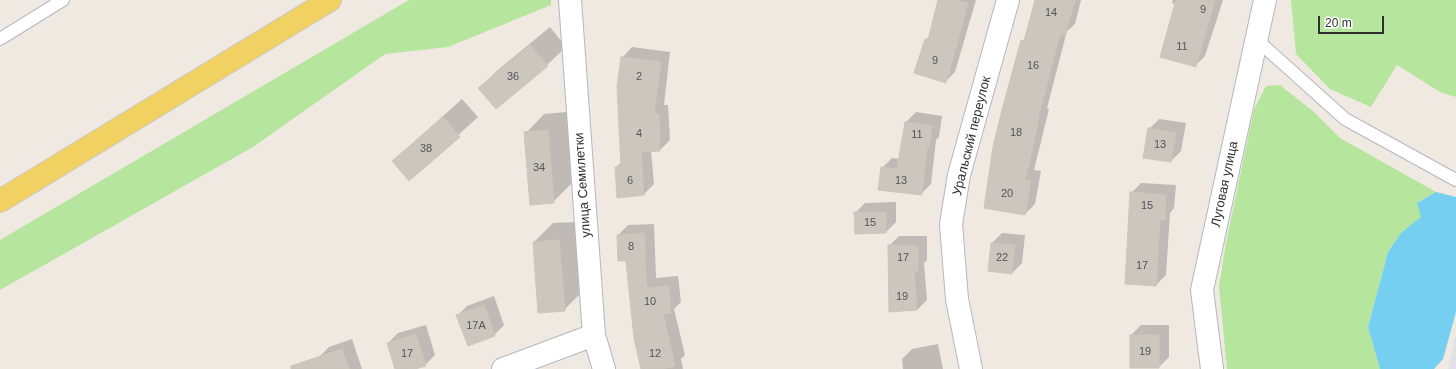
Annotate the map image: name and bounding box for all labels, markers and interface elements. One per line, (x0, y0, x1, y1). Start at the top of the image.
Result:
house number: 9 (1200, 3, 1206, 17)
house number: 14 (1045, 6, 1057, 20)
scale bar (1320, 8, 1386, 34)
text: 20 m (1325, 16, 1352, 30)
house number: 11 (1176, 40, 1188, 54)
house number: 9 (932, 54, 938, 68)
house number: 16 (1027, 59, 1039, 73)
house number: 36 (507, 70, 519, 84)
house number: 2 (636, 70, 642, 84)
street label: Уральский переулок (950, 75, 994, 197)
house number: 18 (1010, 126, 1022, 140)
house number: 4 (636, 127, 642, 141)
house number: 11 (911, 128, 923, 142)
street label: улица Семилетки (572, 132, 594, 238)
house number: 13 (1154, 138, 1166, 152)
street label: Луговая улица (1208, 140, 1242, 228)
house number: 38 (420, 142, 432, 156)
house number: 34 (533, 161, 545, 175)
house number: 6 (627, 174, 633, 188)
house number: 13 (895, 174, 907, 188)
house number: 20 (1001, 187, 1013, 201)
house number: 15 (1141, 199, 1153, 213)
house number: 15 (864, 216, 876, 230)
house number: 8 (628, 240, 634, 254)
house number: 17 (897, 251, 909, 265)
house number: 22 (996, 251, 1008, 265)
house number: 17 (1136, 259, 1148, 273)
house number: 19 (896, 290, 908, 304)
house number: 10 (644, 295, 656, 309)
house number: 17А (466, 319, 486, 333)
house number: 19 (1139, 345, 1151, 359)
house number: 17 (401, 347, 413, 361)
house number: 12 (649, 347, 661, 361)

